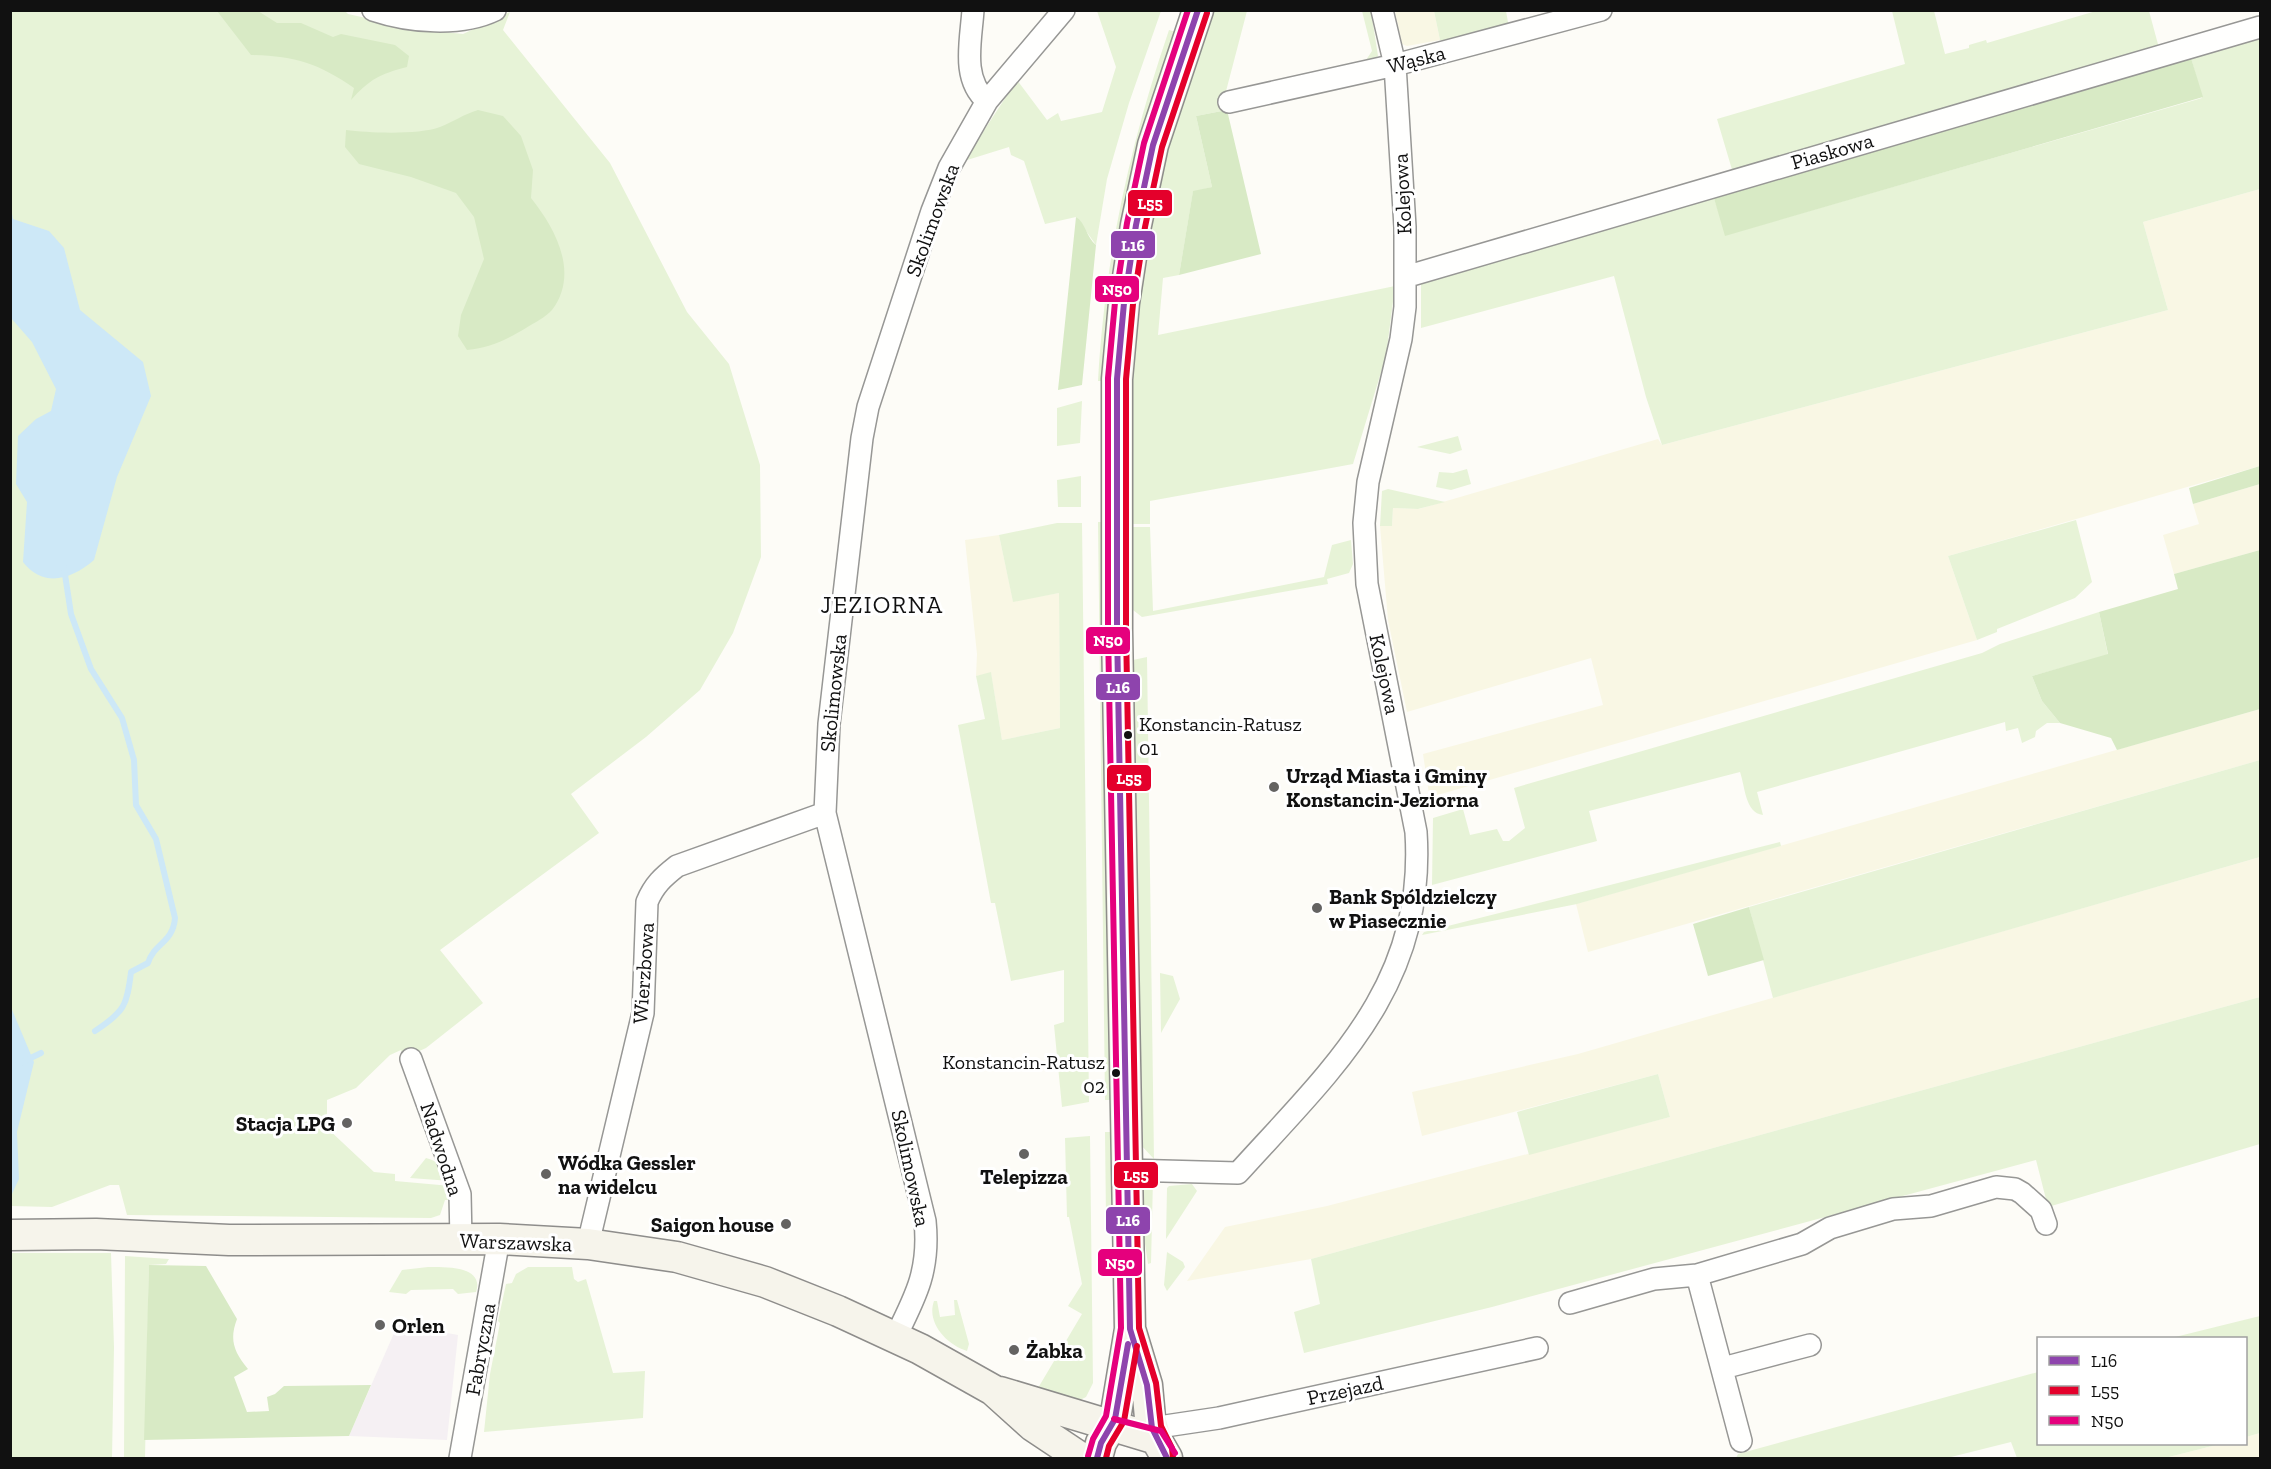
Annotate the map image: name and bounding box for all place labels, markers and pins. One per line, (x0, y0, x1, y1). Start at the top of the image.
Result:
place label: Konstancin-Ratusz 01 (1139, 712, 1302, 760)
marker: Konstancin-Ratusz 01 (1122, 729, 1134, 741)
place label: Urząd Miasta i Gminy Konstancin-Jeziorna (1286, 763, 1487, 812)
marker: Urząd Miasta i Gminy Konstancin-Jeziorna (1267, 780, 1281, 794)
place label: Bank Spóldzielczy w Piasecznie (1329, 884, 1497, 933)
marker: Bank Spóldzielczy w Piasecznie (1310, 901, 1324, 915)
place label: Konstancin-Ratusz 02 (942, 1050, 1105, 1098)
marker: Konstancin-Ratusz 02 (1110, 1067, 1122, 1079)
place label: Stacja LPG (236, 1111, 335, 1136)
marker: Stacja LPG (340, 1116, 354, 1130)
marker: Telepizza (1017, 1147, 1031, 1161)
place label: Wódka Gessler na widelcu (558, 1150, 696, 1199)
place label: Telepizza (980, 1164, 1068, 1189)
marker: Wódka Gessler na widelcu (539, 1167, 553, 1181)
place label: Saigon house (651, 1212, 774, 1237)
marker: Saigon house (779, 1217, 793, 1231)
place label: Orlen (392, 1313, 445, 1338)
marker: Orlen (373, 1318, 387, 1332)
place label: Żabka (1026, 1338, 1083, 1363)
marker: Żabka (1007, 1343, 1021, 1357)

